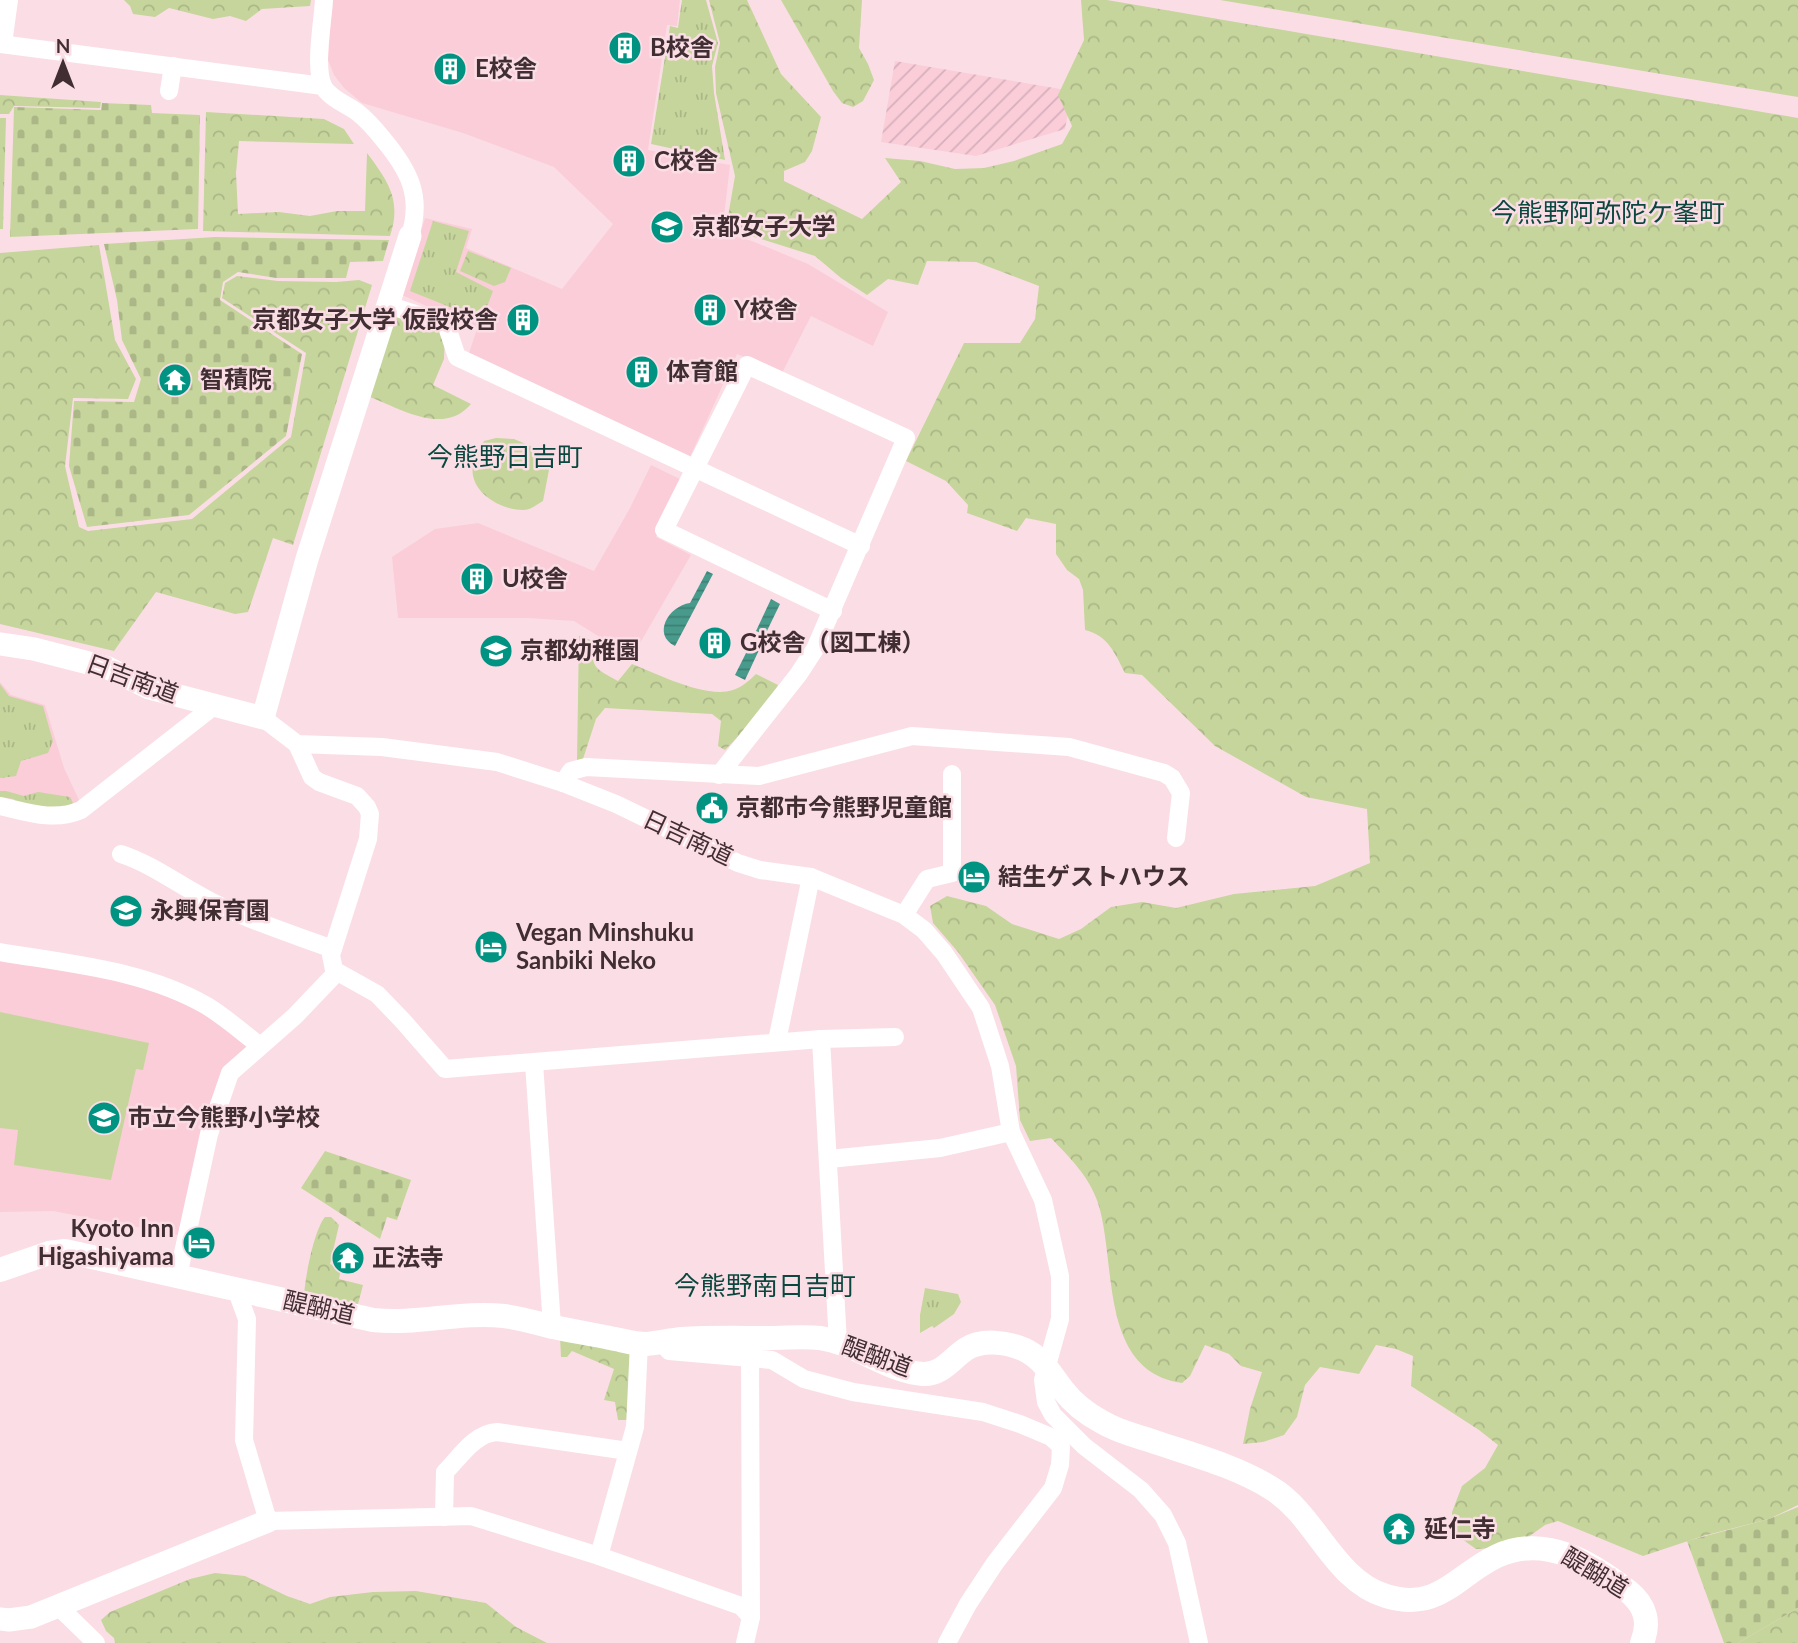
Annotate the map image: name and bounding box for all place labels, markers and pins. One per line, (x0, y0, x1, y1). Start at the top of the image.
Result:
building icon: B校舎 (606, 29, 644, 67)
place label: B校舎 (650, 32, 714, 61)
building icon: E校舎 (431, 50, 469, 88)
place label: E校舎 (475, 53, 537, 82)
building icon: C校舎 (610, 142, 648, 180)
place label: C校舎 (654, 145, 718, 174)
school or university icon: 京都女子大学 (648, 208, 686, 246)
place label: 京都女子大学 (692, 211, 836, 240)
building icon: Y校舎 (691, 291, 729, 329)
place label: Y校舎 (733, 294, 798, 323)
building icon: 京都女子大学 仮設校舎 (504, 301, 542, 339)
place label: 京都女子大学 仮設校舎 (252, 304, 498, 333)
building icon: 体育館 (623, 353, 661, 391)
place label: 体育館 (666, 356, 738, 385)
temple icon: 智積院 (156, 361, 194, 399)
place label: 智積院 (200, 364, 272, 393)
building icon: U校舎 (458, 560, 496, 598)
place label: U校舎 (502, 563, 568, 592)
building icon: G校舎（図工棟） (696, 624, 734, 662)
place label: G校舎（図工棟） (740, 627, 925, 656)
school or university icon: 京都幼稚園 (477, 632, 515, 670)
place label: 京都幼稚園 (520, 635, 640, 664)
public building icon: 京都市今熊野児童館 (693, 789, 731, 827)
place label: 京都市今熊野児童館 (736, 792, 952, 821)
hotel icon: 結生ゲストハウス (955, 858, 993, 896)
place label: 結生ゲストハウス (998, 861, 1190, 890)
school or university icon: 永興保育園 (107, 892, 145, 930)
place label: 永興保育園 (150, 895, 270, 924)
place label: Vegan Minshuku Sanbiki Neko (515, 917, 694, 974)
hotel icon: Vegan Minshuku Sanbiki Neko (472, 928, 510, 966)
school or university icon: 市立今熊野小学校 (85, 1099, 123, 1137)
place label: 市立今熊野小学校 (128, 1102, 320, 1131)
place label: Kyoto Inn Higashiyama (38, 1213, 174, 1270)
hotel icon: Kyoto Inn Higashiyama (180, 1224, 218, 1262)
temple icon: 正法寺 (329, 1239, 367, 1277)
place label: 正法寺 (372, 1242, 444, 1271)
temple icon: 延仁寺 (1380, 1510, 1418, 1548)
place label: 延仁寺 (1424, 1513, 1496, 1542)

